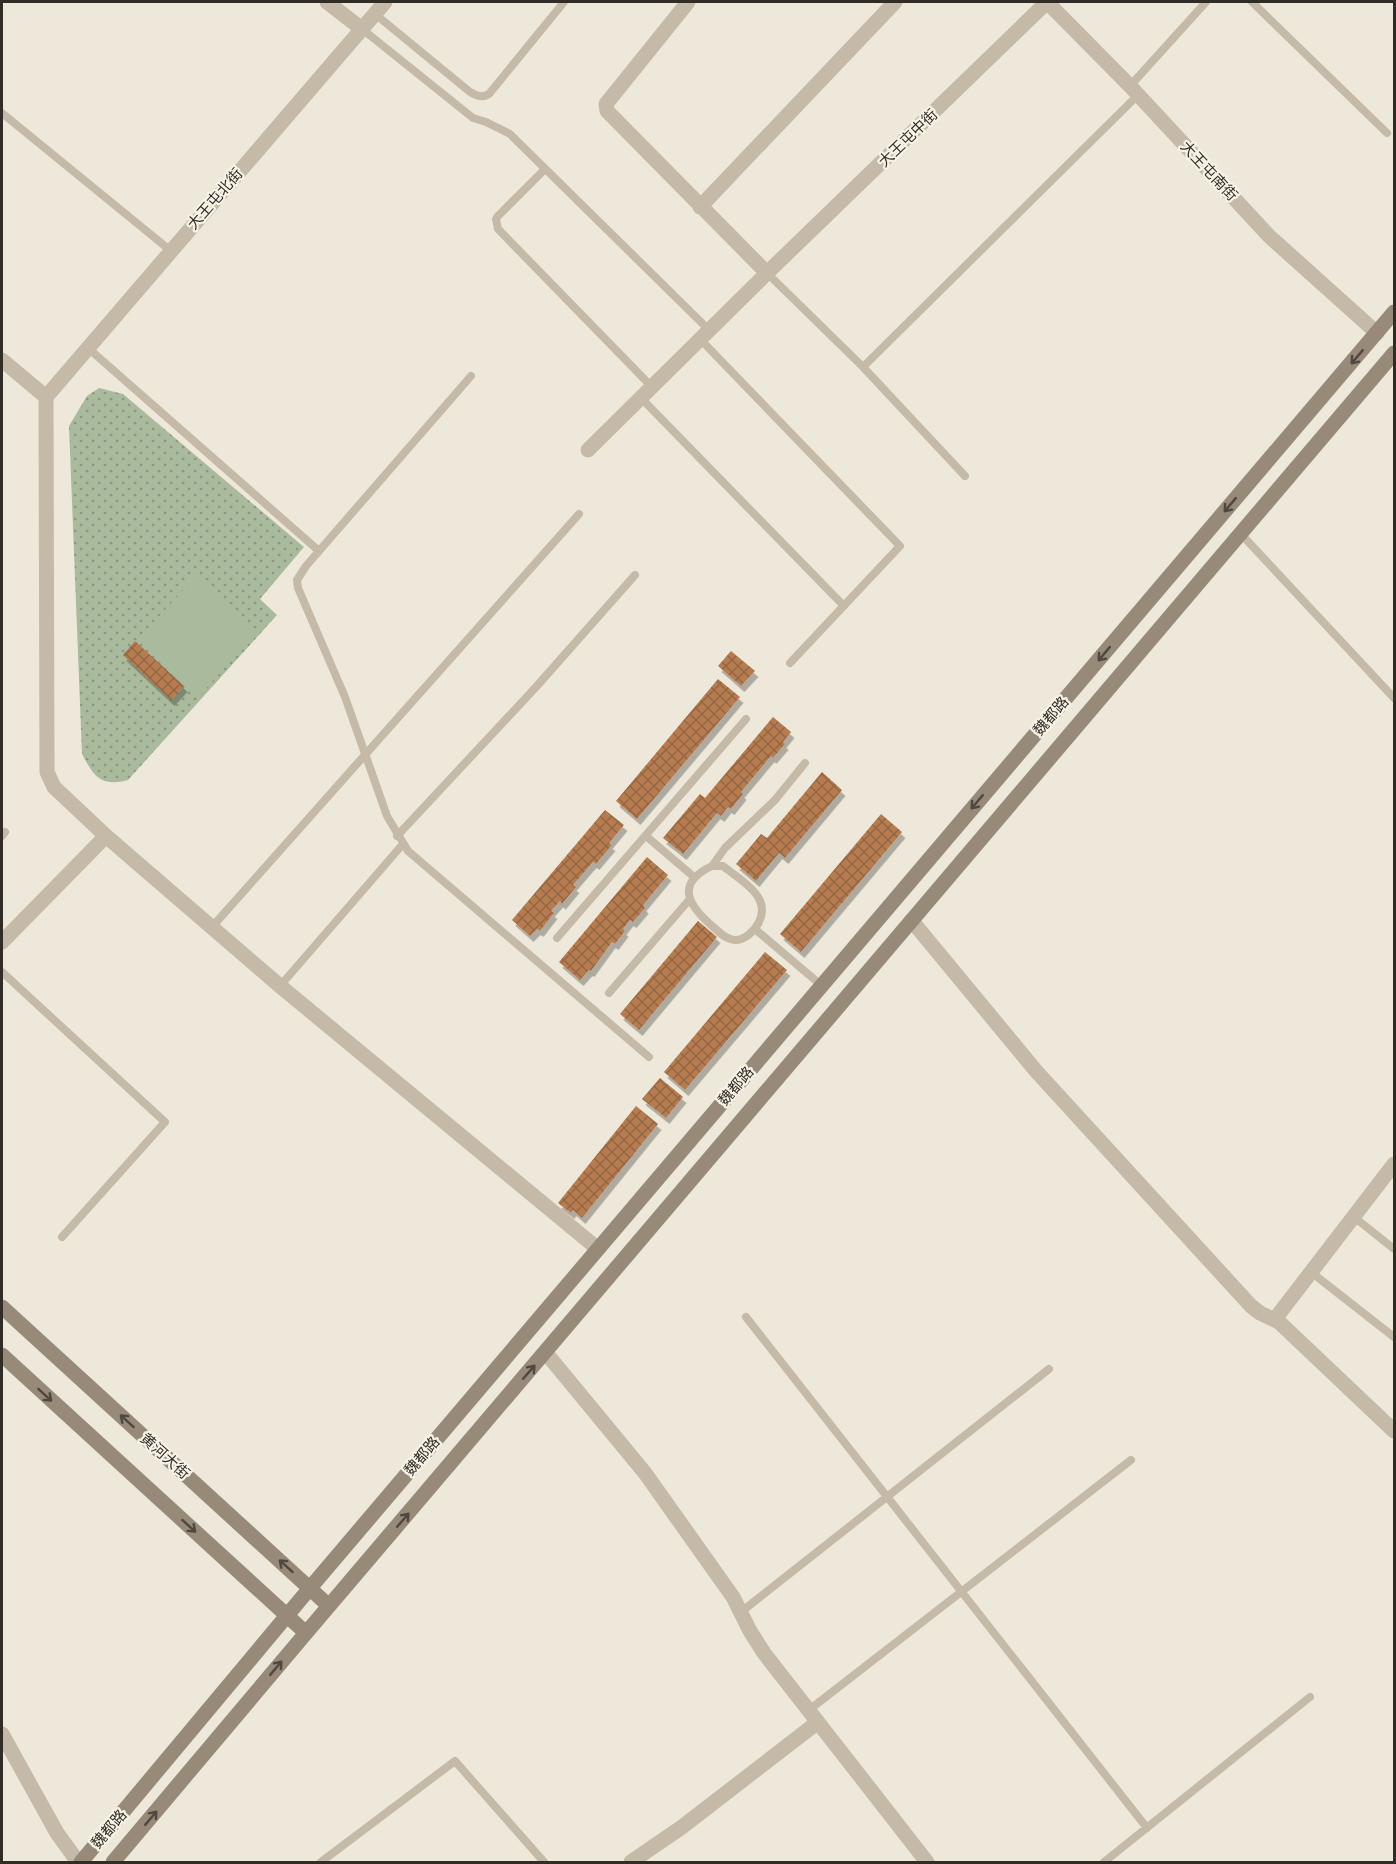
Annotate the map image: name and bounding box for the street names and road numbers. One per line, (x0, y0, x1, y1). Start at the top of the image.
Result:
street label: 大王屯中街 (875, 105, 941, 171)
street label: 大王屯南街 (1177, 137, 1241, 205)
street label: 大王屯北街 (184, 165, 246, 233)
street label: 魏都路 (1030, 693, 1072, 739)
street label: 魏都路 (715, 1063, 757, 1109)
street label: 黄河大街 (137, 1429, 193, 1483)
street label: 魏都路 (401, 1433, 443, 1479)
street label: 魏都路 (88, 1806, 130, 1852)

